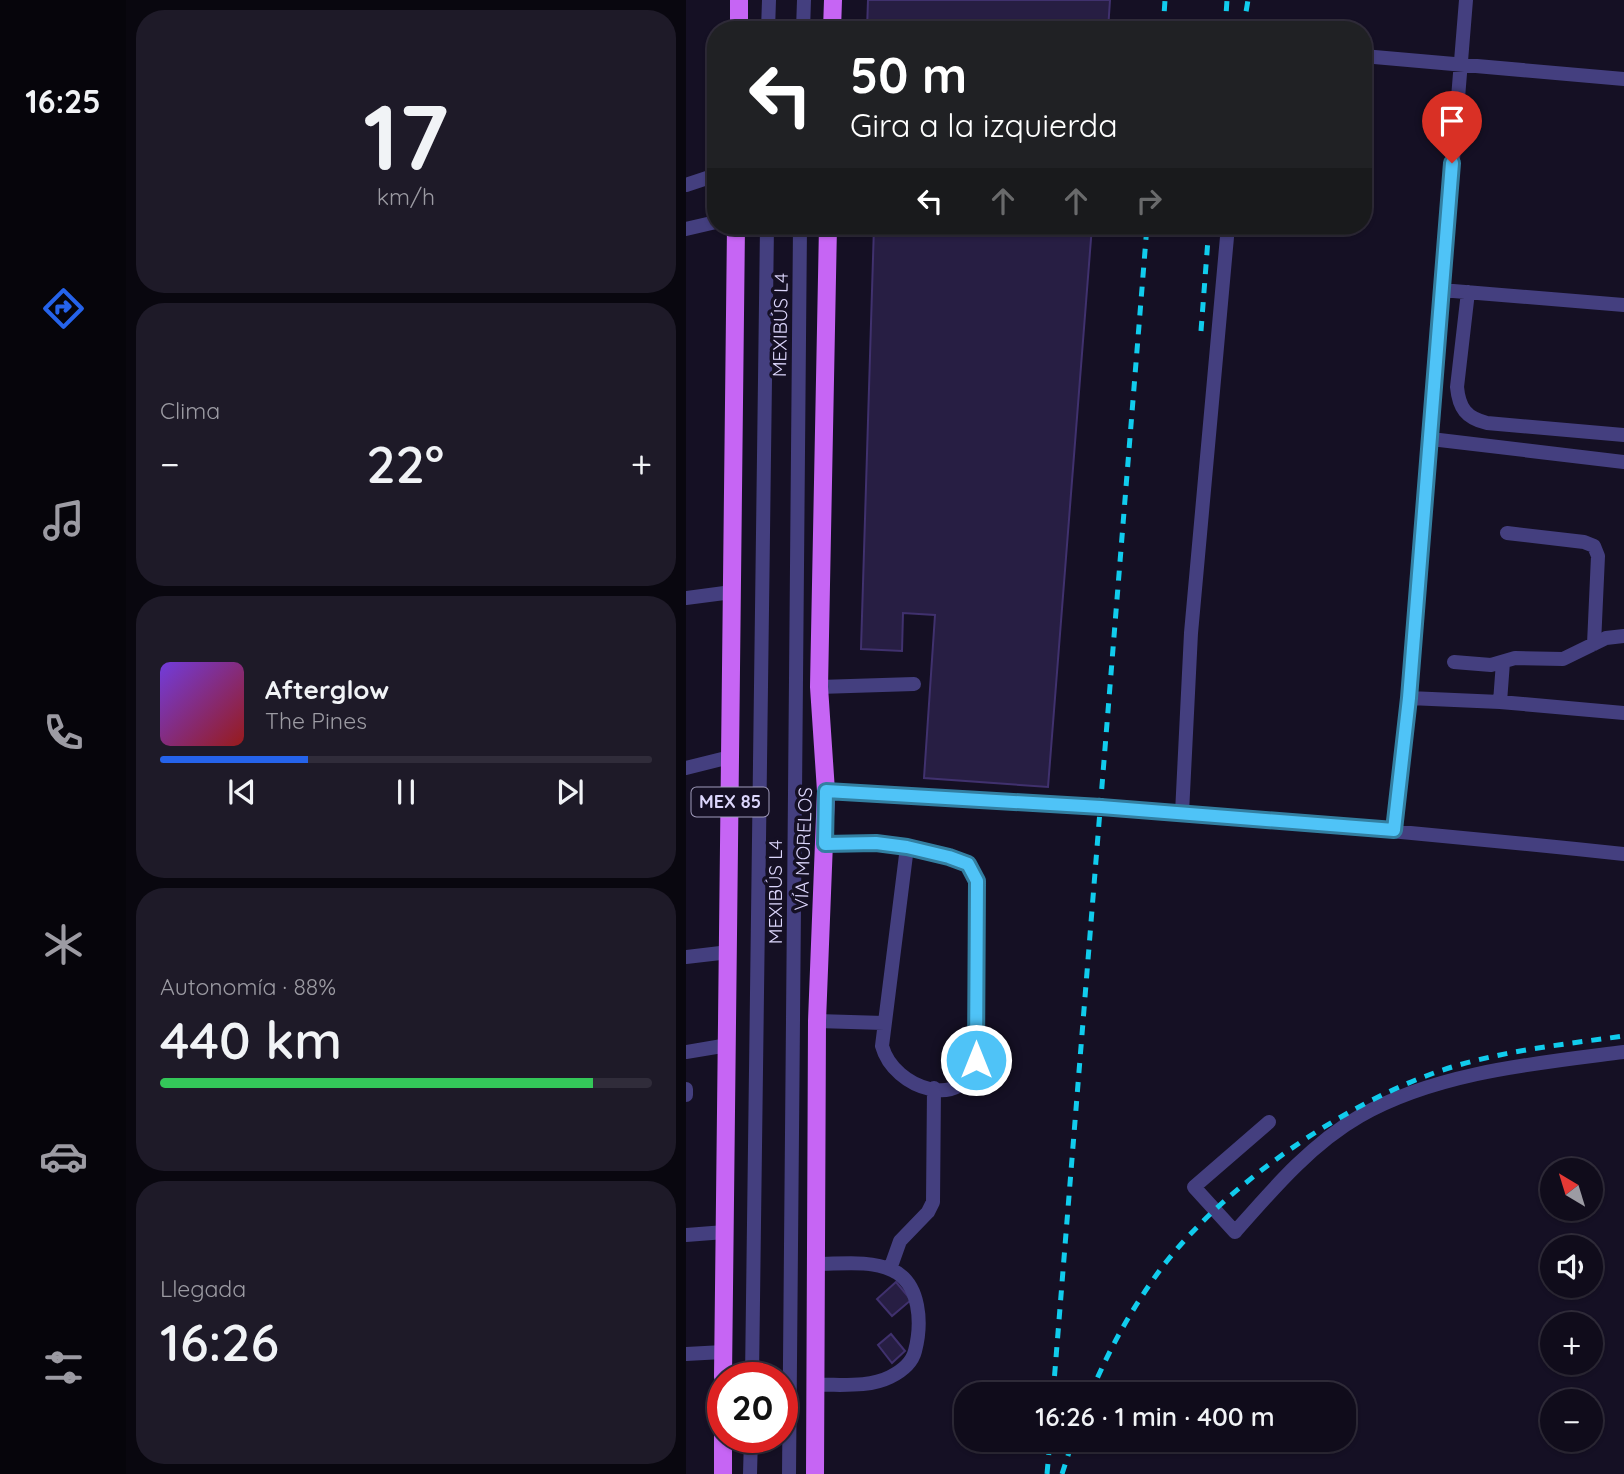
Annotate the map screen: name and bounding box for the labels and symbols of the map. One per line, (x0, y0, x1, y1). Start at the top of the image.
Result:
pin (1422, 91, 1482, 163)
street label: MEXIBÚS L4 (767, 273, 793, 377)
street label: VÍA MORELOS (789, 787, 817, 911)
road number: MEX 85 (691, 788, 768, 816)
street label: MEXIBÚS L4 (763, 840, 787, 944)
position arrow (939, 1023, 1013, 1097)
north arrow (1540, 1158, 1603, 1222)
speed limit sign: 20 (707, 1362, 798, 1453)

